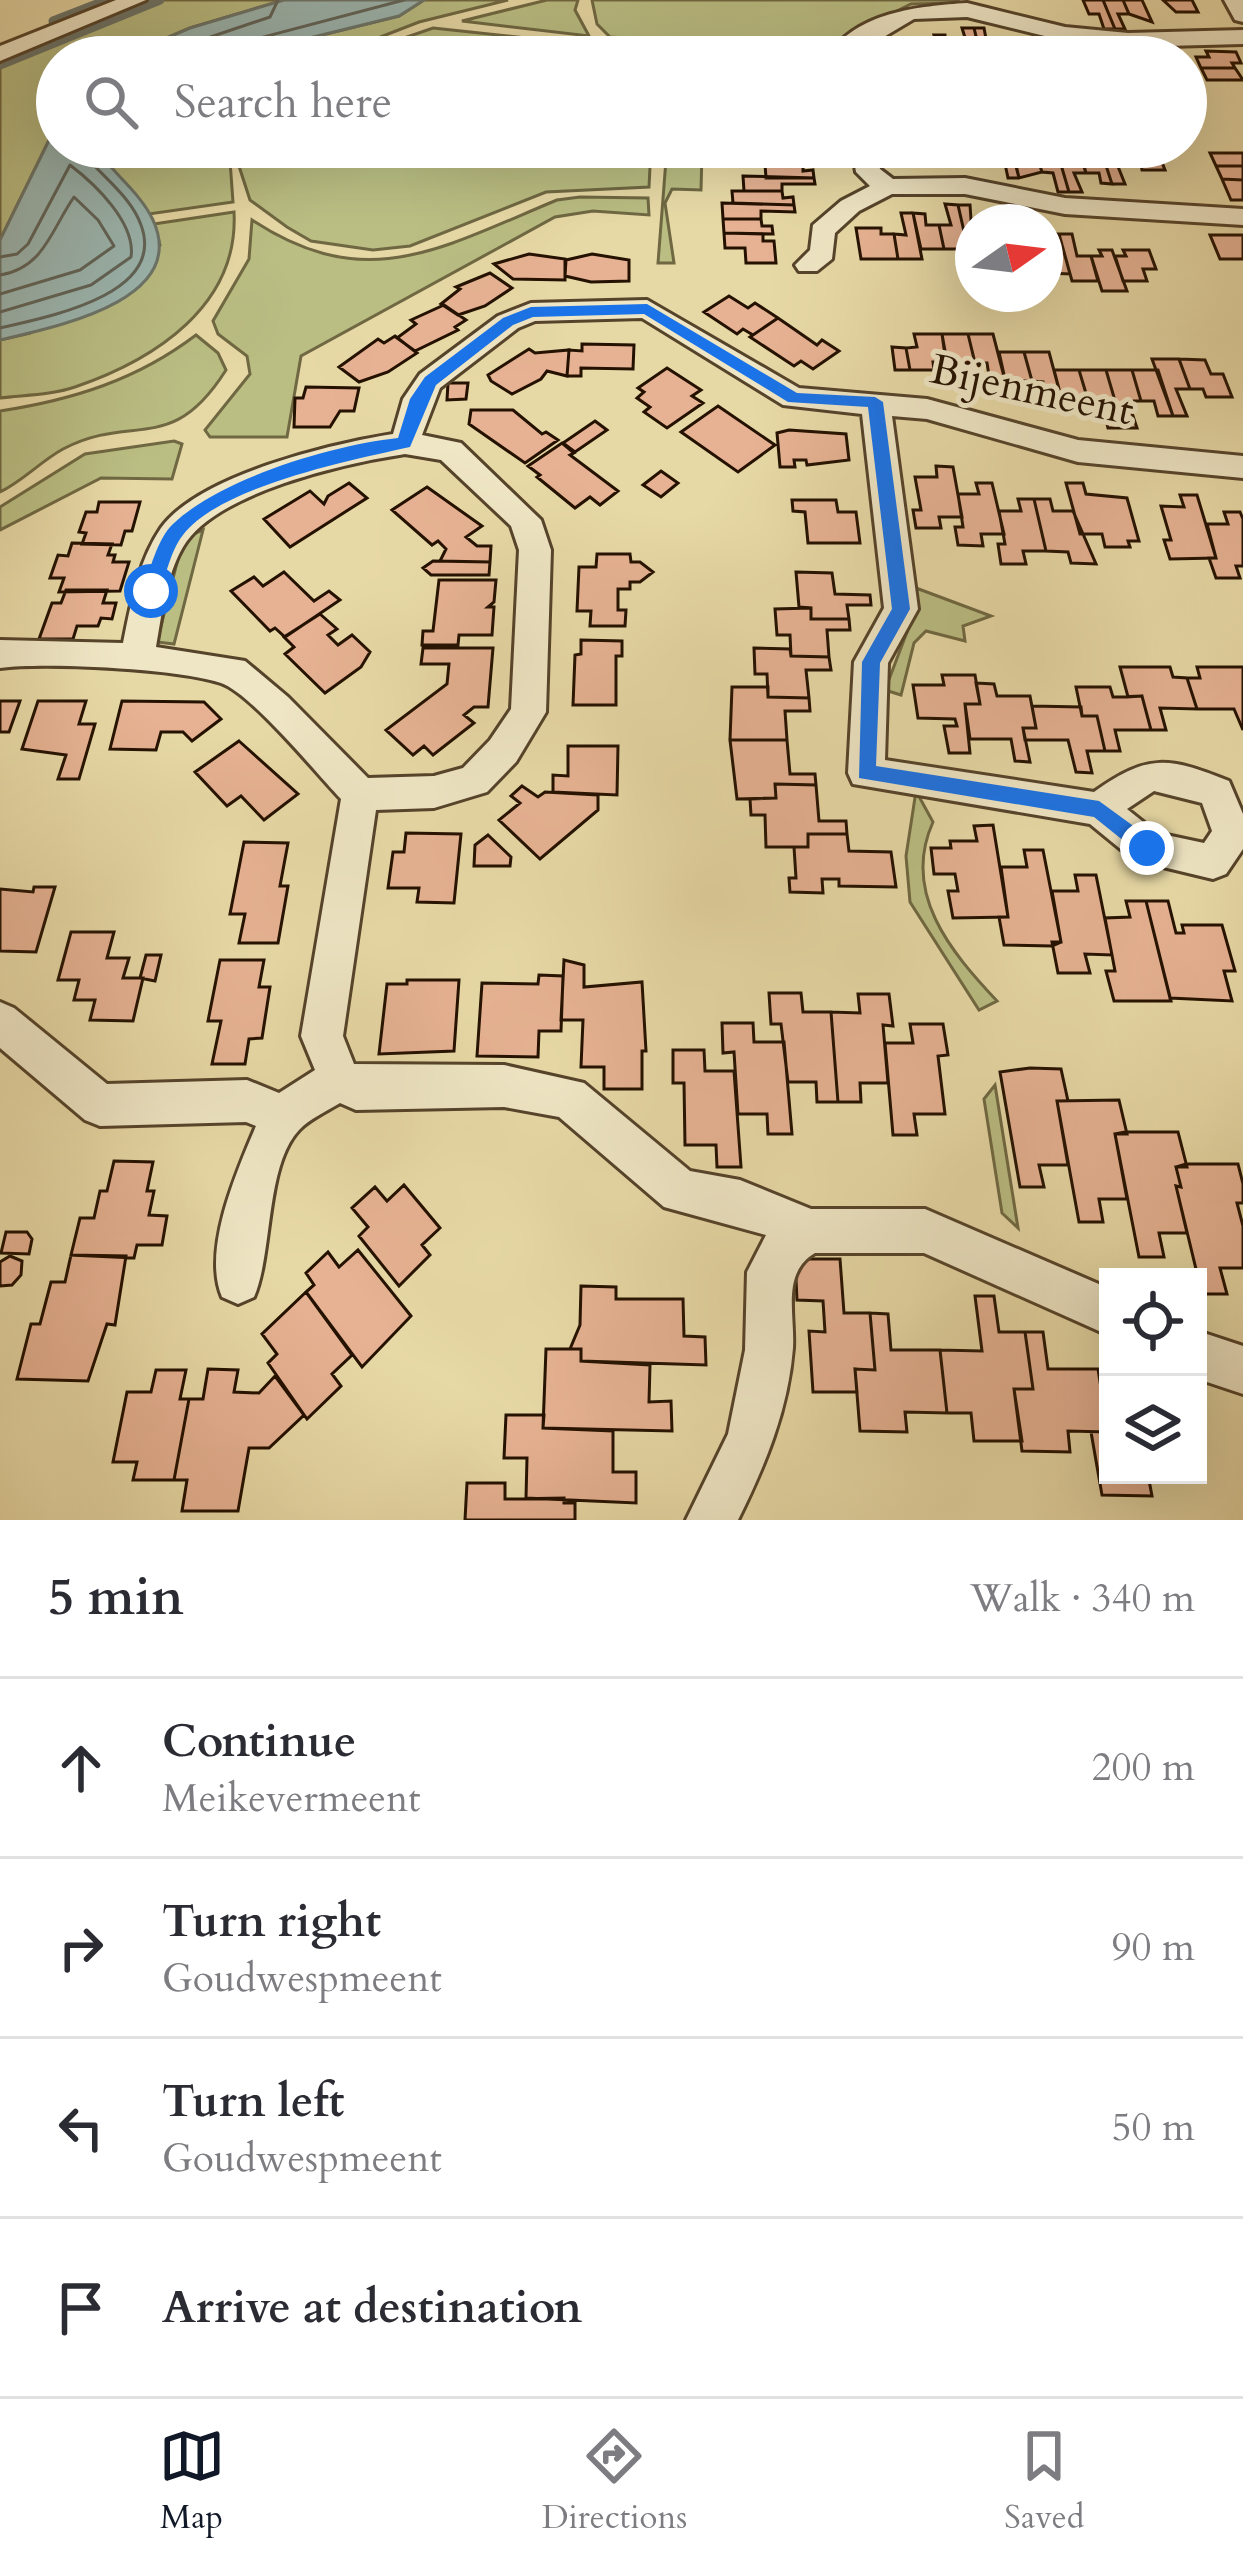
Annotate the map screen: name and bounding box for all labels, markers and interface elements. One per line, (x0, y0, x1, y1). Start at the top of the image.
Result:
search box (36, 36, 1207, 168)
icon: search (78, 69, 144, 135)
text: Search here (174, 72, 392, 133)
north arrow (955, 204, 1063, 312)
street label: Bijenmeent (925, 341, 1139, 439)
route start (124, 564, 178, 618)
route end (1120, 821, 1174, 875)
map controls (1099, 1268, 1207, 1484)
button: locate (1099, 1268, 1207, 1376)
button: layers (1099, 1376, 1207, 1484)
text: 5 min (48, 1563, 184, 1633)
text: Walk · 340 m (970, 1572, 1195, 1625)
text: Continue (162, 1711, 356, 1772)
icon: ahead (48, 1735, 114, 1801)
text: 200 m (1092, 1741, 1195, 1794)
text: Meikevermeent (162, 1772, 421, 1825)
text: Turn right (162, 1891, 381, 1952)
icon: right (48, 1915, 114, 1981)
text: 90 m (1112, 1921, 1195, 1974)
text: Goudwespmeent (162, 1952, 442, 2005)
text: Turn left (162, 2071, 344, 2132)
icon: left (48, 2095, 114, 2161)
text: 50 m (1112, 2101, 1195, 2154)
text: Goudwespmeent (162, 2132, 442, 2185)
icon: arrive (48, 2275, 114, 2341)
text: Arrive at destination (162, 2277, 582, 2338)
tab: Map (159, 2423, 225, 2540)
tab: Directions (542, 2423, 687, 2540)
tab: Saved (1004, 2423, 1084, 2540)

